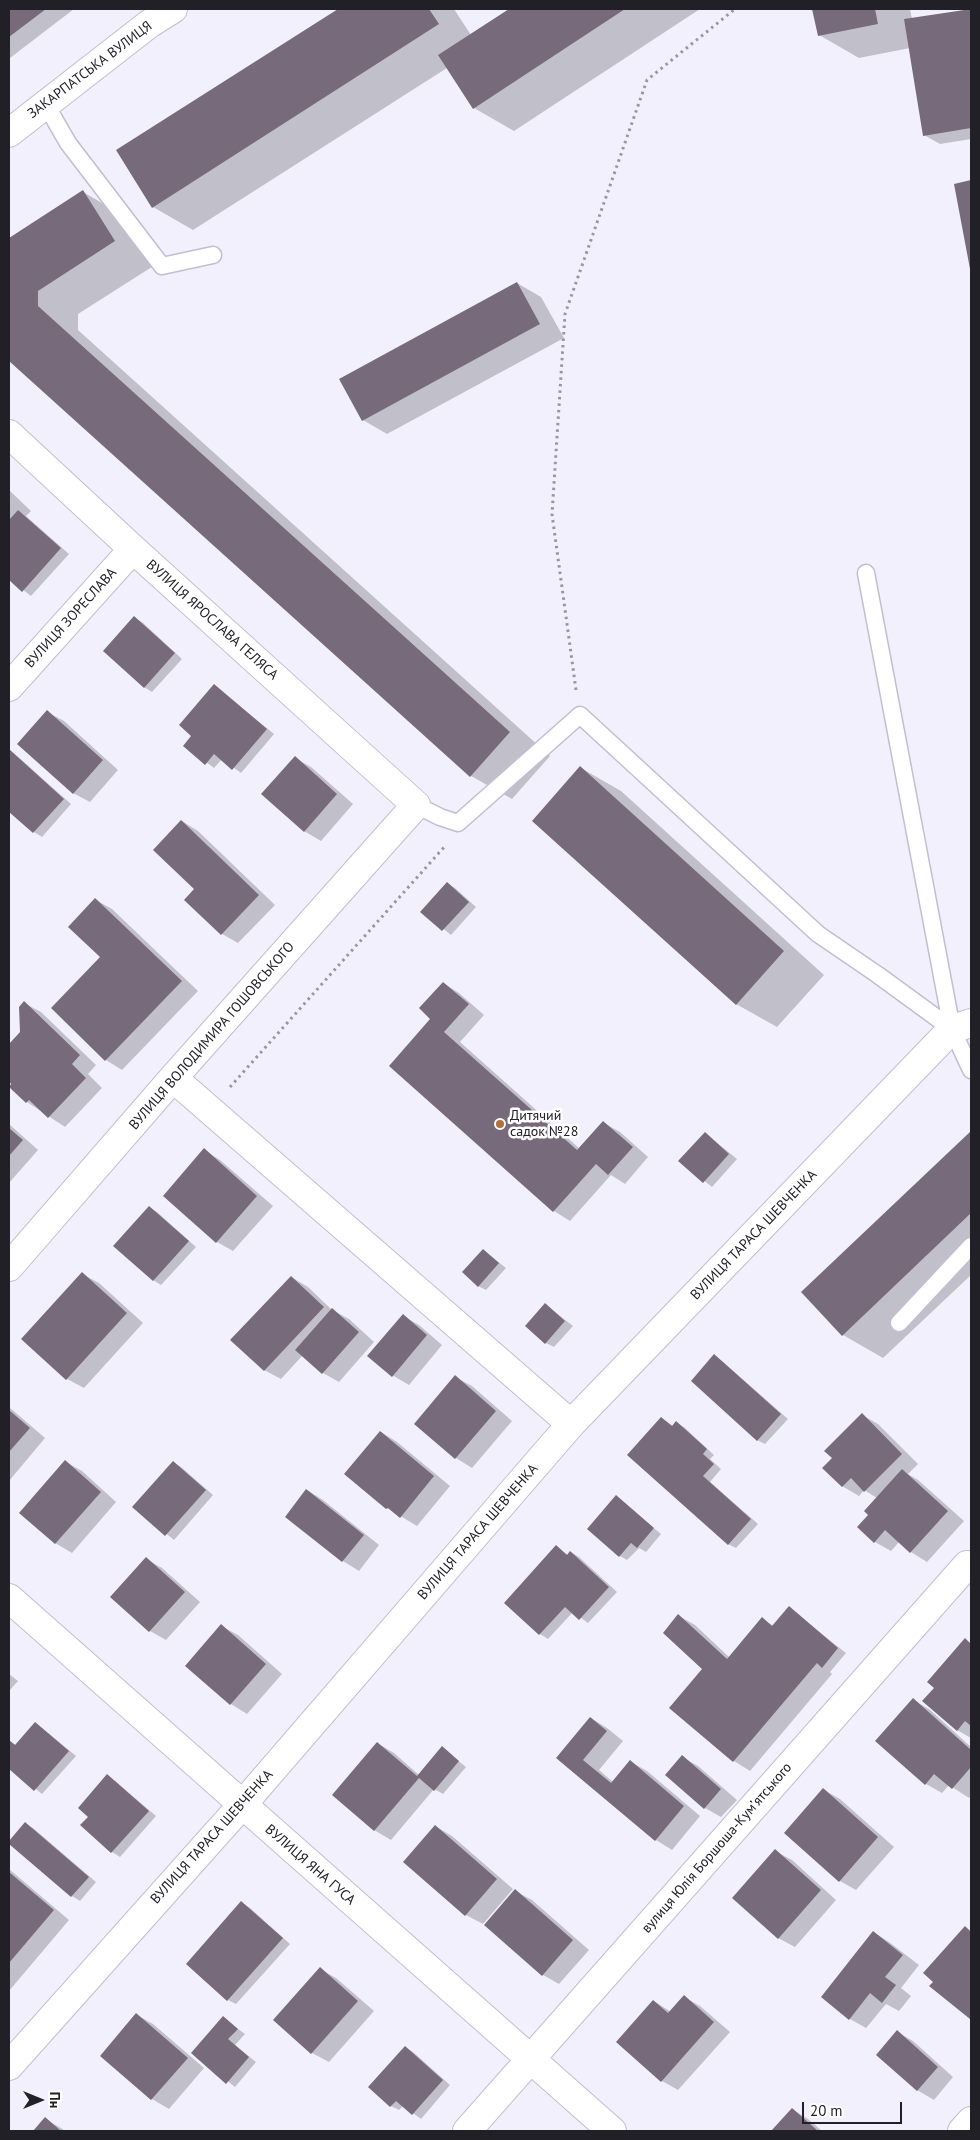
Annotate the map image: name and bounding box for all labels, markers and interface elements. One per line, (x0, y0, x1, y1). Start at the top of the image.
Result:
street label: ЗАКАРПАТСЬКА ВУЛИЦЯ (24, 18, 156, 122)
street label: ВУЛИЦЯ ЯРОСЛАВА ГЕЛЯСА (143, 556, 281, 684)
street label: ВУЛИЦЯ ЗОРЕСЛАВА (22, 565, 120, 671)
street label: ВУЛИЦЯ ВОЛОДИМИРА ГОШОВСЬКОГО (126, 939, 298, 1133)
place label: Дитячий садок №28 (510, 1108, 578, 1140)
marker: Дитячий садок №28 (494, 1118, 506, 1130)
street label: ВУЛИЦЯ ТАРАСА ШЕВЧЕНКА (687, 1166, 821, 1304)
street label: ВУЛИЦЯ ТАРАСА ШЕВЧЕНКА (414, 1461, 542, 1603)
street label: вулиця Юлія Боршоша-Кумʼятського (638, 1759, 796, 1937)
street label: ВУЛИЦЯ ТАРАСА ШЕВЧЕНКА (147, 1767, 277, 1907)
street label: ВУЛИЦЯ ЯНА ГУСА (261, 1821, 359, 1909)
north arrow (15, 2075, 65, 2125)
text: Пн (46, 2092, 64, 2108)
scale bar (805, 2092, 905, 2124)
text: 20 m (810, 2101, 843, 2120)

